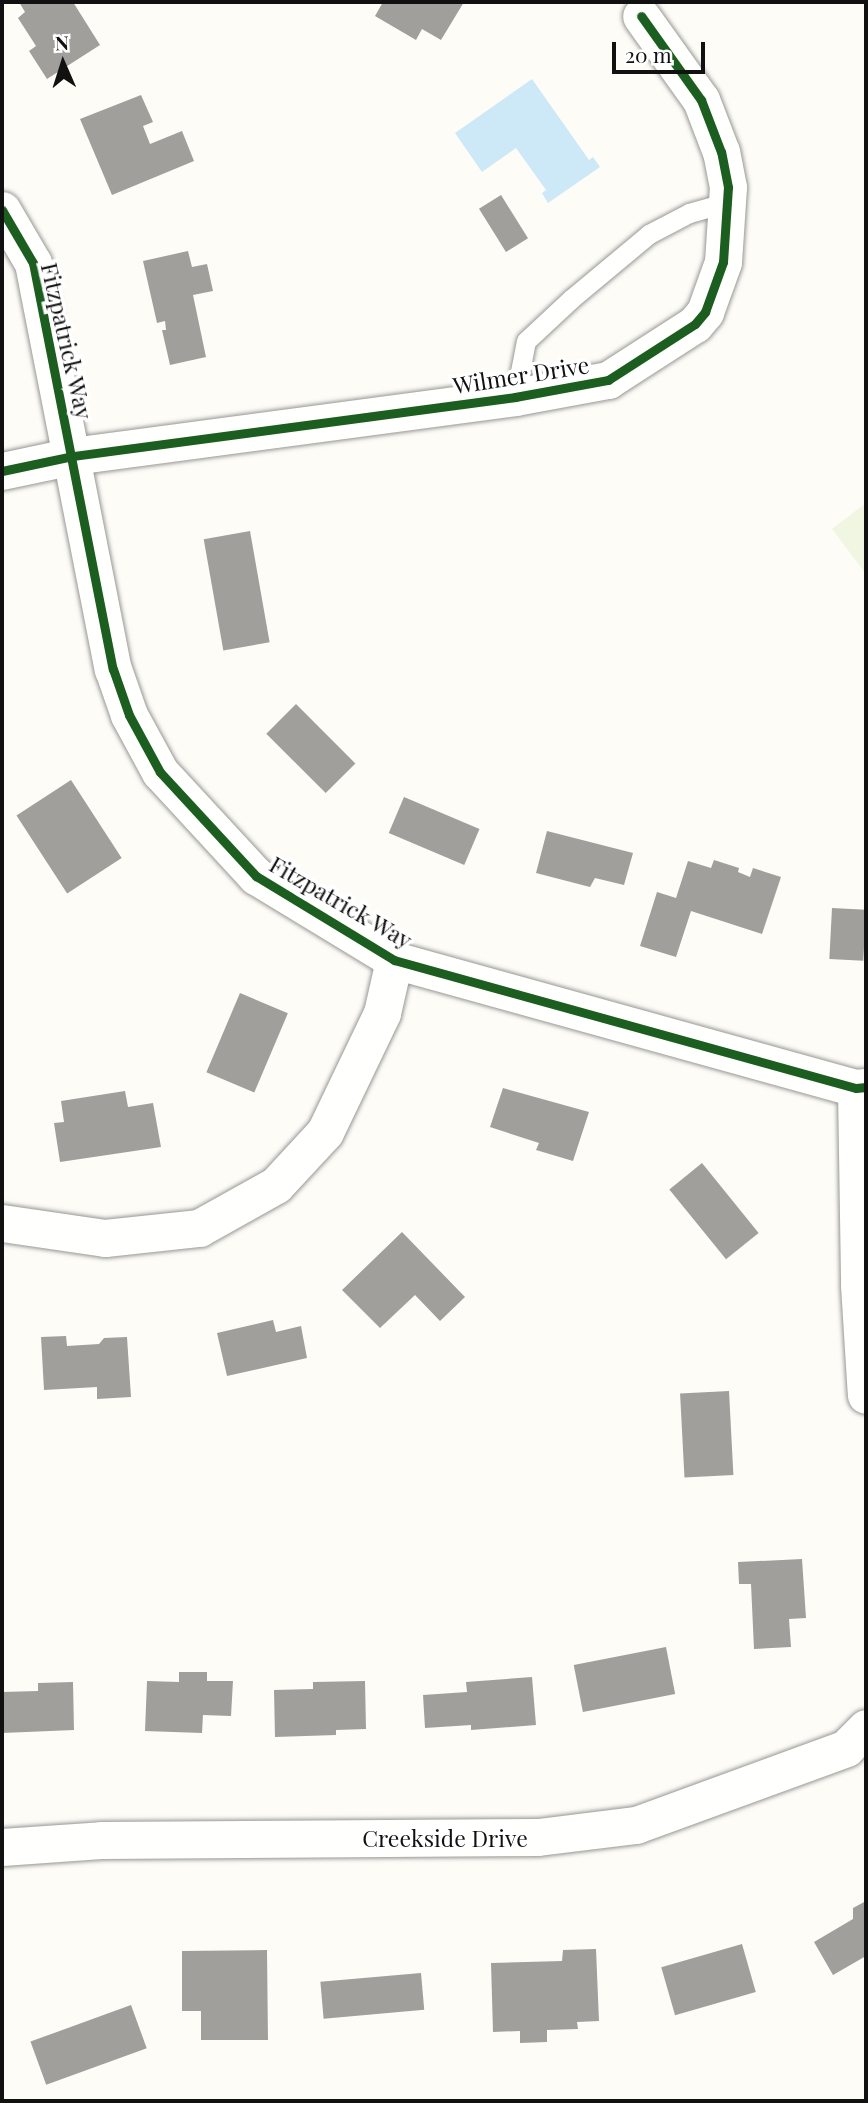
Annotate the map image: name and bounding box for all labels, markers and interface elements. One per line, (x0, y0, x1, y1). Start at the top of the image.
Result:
north arrow (28, 28, 98, 98)
scale bar (616, 28, 709, 72)
text: N (54, 29, 69, 55)
text: 20 m (625, 40, 672, 68)
street label: Fitzpatrick Way (35, 259, 99, 423)
street label: Wilmer Drive (451, 351, 591, 399)
street label: Fitzpatrick Way (264, 850, 418, 954)
street label: Creekside Drive (362, 1824, 528, 1852)

